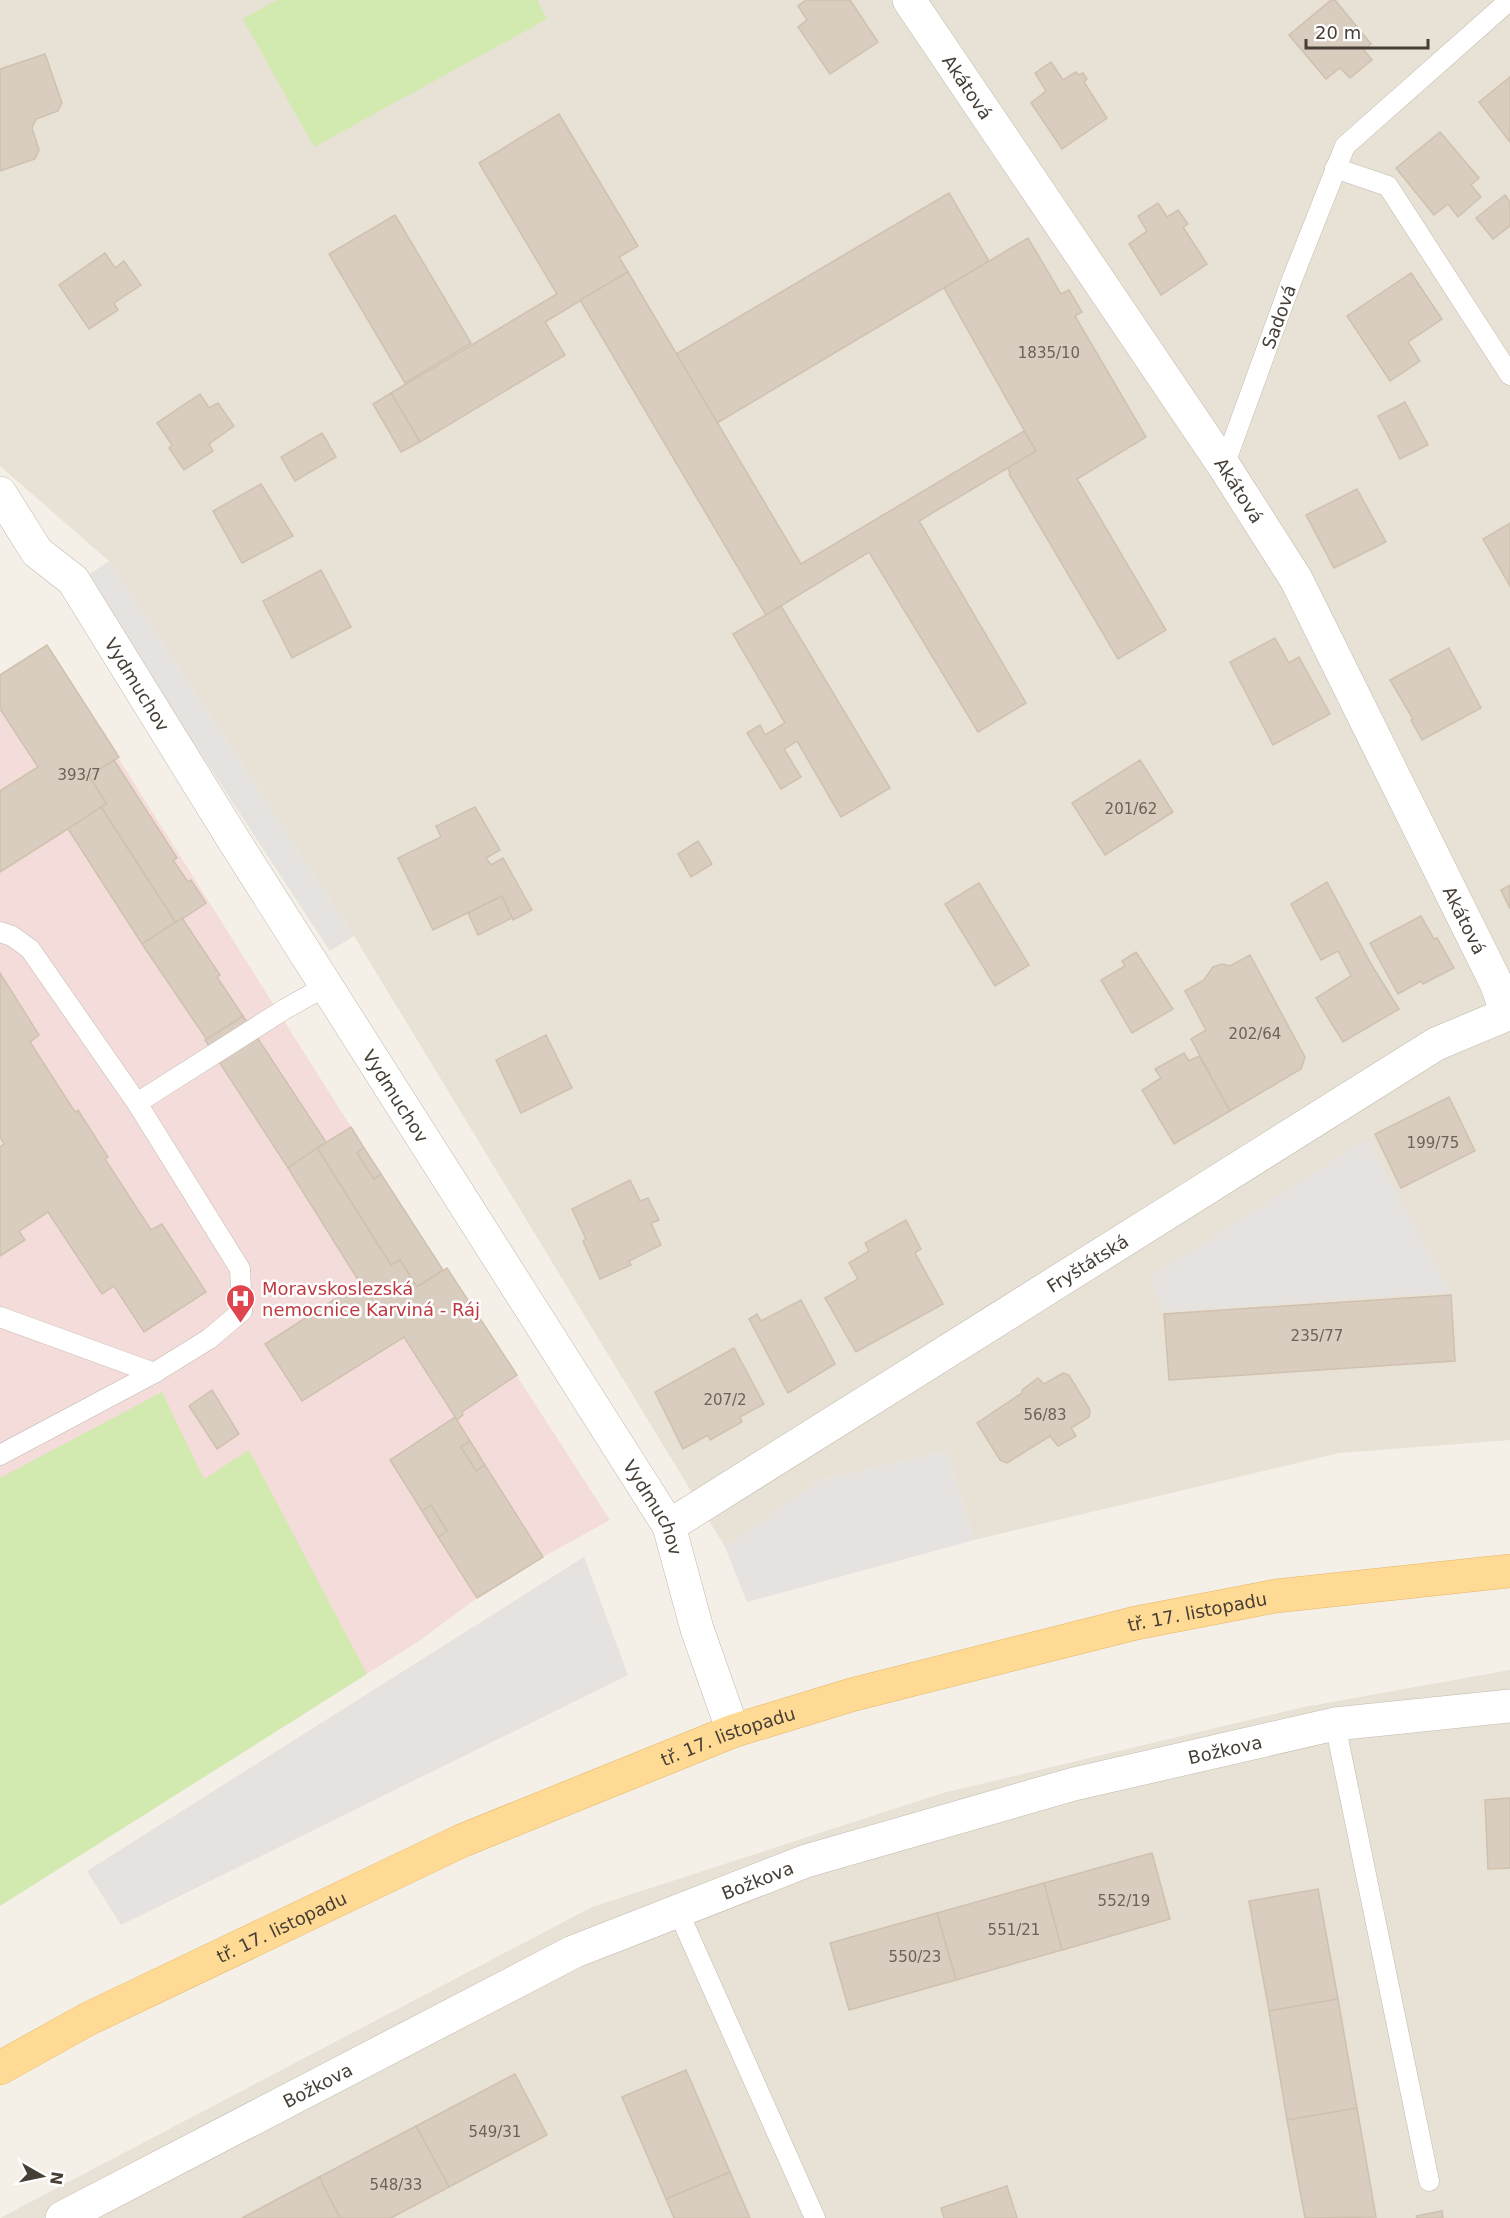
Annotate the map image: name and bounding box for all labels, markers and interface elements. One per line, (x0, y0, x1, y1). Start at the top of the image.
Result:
scale bar (1306, 12, 1428, 50)
text: 20 m (1315, 22, 1361, 43)
street label: Akátová (939, 51, 997, 123)
street label: Sadová (1257, 282, 1300, 351)
house number: 1835/10 (1018, 344, 1080, 362)
street label: Akátová (1211, 453, 1268, 527)
street label: Vydmuchov (101, 634, 174, 735)
house number: 393/7 (57, 766, 101, 784)
house number: 201/62 (1105, 800, 1157, 818)
street label: Akátová (1439, 883, 1490, 958)
house number: 202/64 (1229, 1025, 1281, 1043)
street label: Vydmuchov (359, 1046, 433, 1147)
house number: 199/75 (1407, 1134, 1459, 1152)
street label: Fryštátská (1043, 1230, 1132, 1297)
place label: Moravskoslezská nemocnice Karviná - Ráj (262, 1278, 480, 1320)
hospital icon: Moravskoslezská nemocnice Karviná - Ráj (225, 1282, 257, 1324)
house number: 235/77 (1291, 1327, 1343, 1345)
house number: 207/2 (703, 1391, 747, 1409)
house number: 56/83 (1023, 1406, 1067, 1424)
street label: Vydmuchov (619, 1456, 687, 1558)
street label: tř. 17. listopadu (1125, 1588, 1269, 1635)
street label: tř. 17. listopadu (658, 1702, 798, 1770)
street label: Božkova (1186, 1731, 1264, 1768)
street label: Božkova (718, 1857, 796, 1903)
street label: tř. 17. listopadu (213, 1887, 350, 1967)
house number: 552/19 (1098, 1892, 1150, 1910)
house number: 551/21 (988, 1921, 1040, 1939)
house number: 550/23 (889, 1948, 941, 1966)
street label: Božkova (279, 2058, 356, 2112)
house number: 549/31 (469, 2123, 521, 2141)
north arrow (12, 2146, 72, 2206)
text: N (46, 2170, 67, 2186)
house number: 548/33 (370, 2176, 422, 2194)

